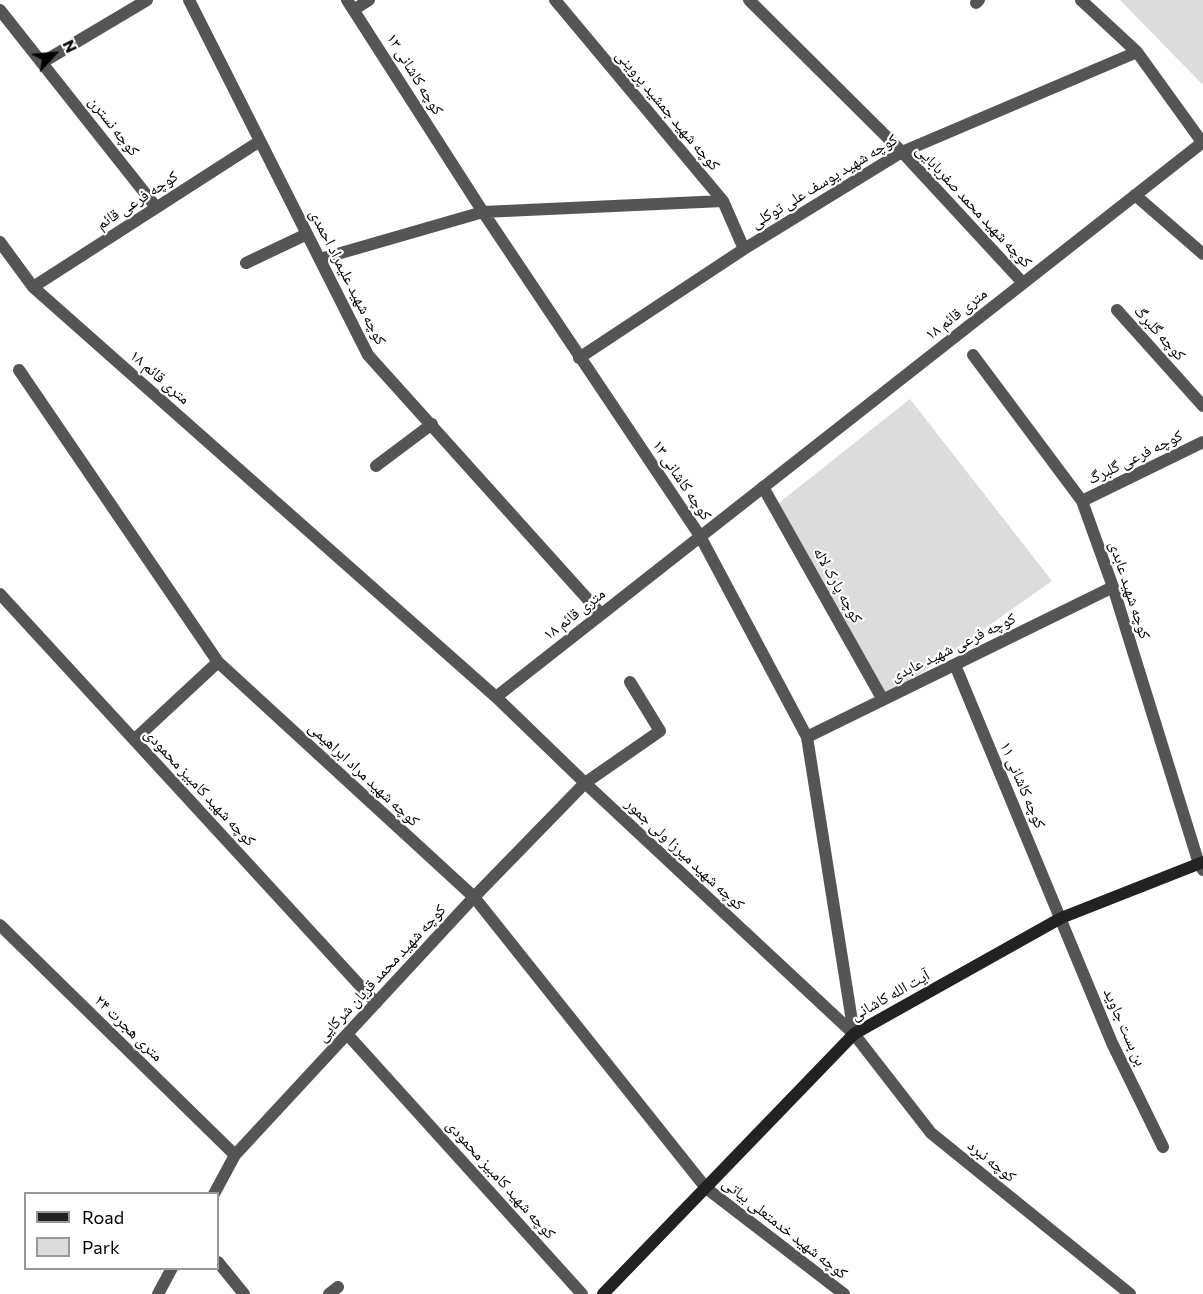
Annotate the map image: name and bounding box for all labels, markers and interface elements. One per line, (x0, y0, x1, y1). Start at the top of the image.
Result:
north arrow (24, 24, 84, 84)
street label: کوچه کاشانی ۱۳ (382, 30, 448, 118)
text: N (59, 36, 82, 55)
street label: کوچه شهید جمشید پروینی (612, 46, 724, 174)
street label: کوچه نسترن (85, 92, 143, 160)
street label: کوچه شهید یوسف علی توکلی (747, 130, 901, 232)
street label: کوچه شهید محمد صفربابایی (912, 140, 1036, 272)
street label: کوچه فرعی قائم (93, 166, 181, 234)
street label: کوچه شهید علیمراد احمدی (305, 206, 391, 348)
street label: ۱۸ متری قائم (921, 284, 991, 344)
street label: کوچه گلبرگ (1130, 301, 1190, 365)
street label: ۱۸ متری قائم (126, 346, 194, 408)
street label: کوچه فرعی گلبرگ (1084, 426, 1186, 488)
street label: کوچه کاشانی ۱۳ (648, 436, 716, 524)
street label: کوچه شهید عابدی (1105, 539, 1155, 641)
street label: کوچه پارک لاله (809, 544, 867, 626)
street label: ۱۸ متری قائم (539, 584, 609, 644)
street label: کوچه فرعی شهید عابدی (887, 608, 1019, 686)
street label: کوچه شهید مراد ابراهیمی (304, 718, 424, 830)
street label: کوچه شهید کامبیز محمودی (140, 724, 260, 850)
street label: کوچه کاشانی ۱۱ (996, 739, 1050, 831)
street label: کوچه شهید میرزا ولی جمور (622, 794, 748, 914)
street label: کوچه شهید محمد قربان شرکایی (312, 900, 450, 1046)
street label: آیت الله کاشانی (847, 965, 933, 1025)
street label: بن بست جاوید (1099, 985, 1151, 1069)
street label: ۲۴ متری هجرت (91, 991, 167, 1065)
street label: کوچه شهید کامبیز محمودی (442, 1115, 560, 1243)
street label: کوچه نبرد (964, 1136, 1020, 1186)
street label: کوچه شهید خدمتعلی بیاتی (719, 1173, 851, 1283)
legend (24, 1192, 219, 1270)
text: Road (82, 1206, 124, 1228)
text: Park (82, 1236, 120, 1258)

